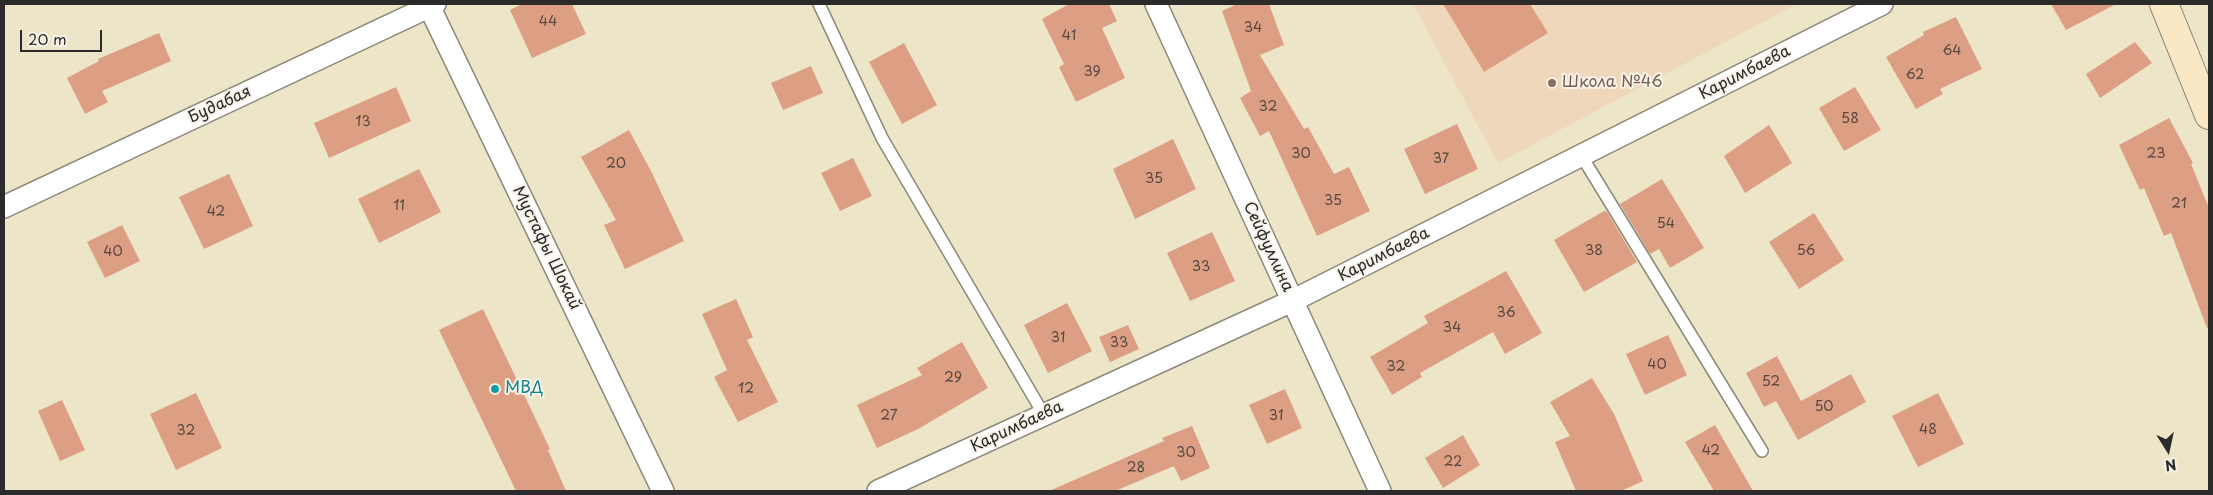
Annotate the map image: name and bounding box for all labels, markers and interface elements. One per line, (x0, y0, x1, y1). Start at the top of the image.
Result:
house number: 44 (539, 14, 557, 30)
scale bar (22, 20, 105, 52)
house number: 34 (1244, 20, 1262, 36)
text: 20 m (28, 27, 67, 50)
house number: 41 (1062, 28, 1076, 44)
street label: Каримбаева (1696, 42, 1794, 104)
house number: 64 (1942, 43, 1962, 59)
house number: 39 (1083, 64, 1101, 80)
house number: 62 (1906, 67, 1924, 83)
place label: Школа №46 (1562, 73, 1662, 93)
marker: Школа №46 (1546, 77, 1558, 89)
street label: Будабая (186, 82, 254, 128)
house number: 32 (1259, 99, 1277, 115)
house number: 58 (1841, 111, 1859, 127)
house number: 13 (355, 114, 371, 130)
house number: 30 (1291, 146, 1311, 162)
house number: 23 (2147, 146, 2165, 162)
house number: 37 (1433, 151, 1449, 167)
house number: 20 (606, 156, 626, 172)
house number: 35 (1145, 171, 1163, 187)
street label: Мустафы Шокай (508, 183, 584, 313)
house number: 35 (1324, 193, 1342, 209)
house number: 21 (2171, 196, 2187, 212)
house number: 11 (393, 198, 405, 214)
street label: Сейфуллина (1239, 199, 1297, 295)
house number: 42 (207, 204, 225, 220)
house number: 54 (1657, 216, 1675, 232)
street label: Каримбаева (1335, 224, 1433, 286)
house number: 38 (1585, 243, 1603, 259)
house number: 56 (1797, 243, 1815, 259)
house number: 40 (103, 244, 123, 260)
house number: 33 (1192, 259, 1210, 275)
house number: 36 (1496, 305, 1516, 321)
house number: 34 (1443, 320, 1461, 336)
house number: 31 (1051, 330, 1065, 346)
house number: 33 (1110, 335, 1128, 351)
house number: 40 (1647, 357, 1667, 373)
house number: 32 (1387, 359, 1405, 375)
house number: 29 (944, 370, 962, 386)
house number: 52 (1762, 374, 1780, 390)
place label: МВД (505, 379, 543, 399)
house number: 12 (738, 381, 754, 397)
marker: МВД (489, 383, 501, 395)
street label: Каримбаева (968, 397, 1066, 457)
house number: 50 (1814, 399, 1834, 415)
house number: 27 (880, 408, 898, 424)
house number: 31 (1269, 408, 1283, 424)
house number: 48 (1919, 422, 1937, 438)
house number: 32 (177, 423, 195, 439)
north arrow (2143, 425, 2193, 475)
house number: 42 (1702, 443, 1720, 459)
house number: 30 (1176, 445, 1196, 461)
house number: 22 (1444, 454, 1462, 470)
text: N (2163, 454, 2178, 477)
house number: 28 (1127, 460, 1145, 476)

